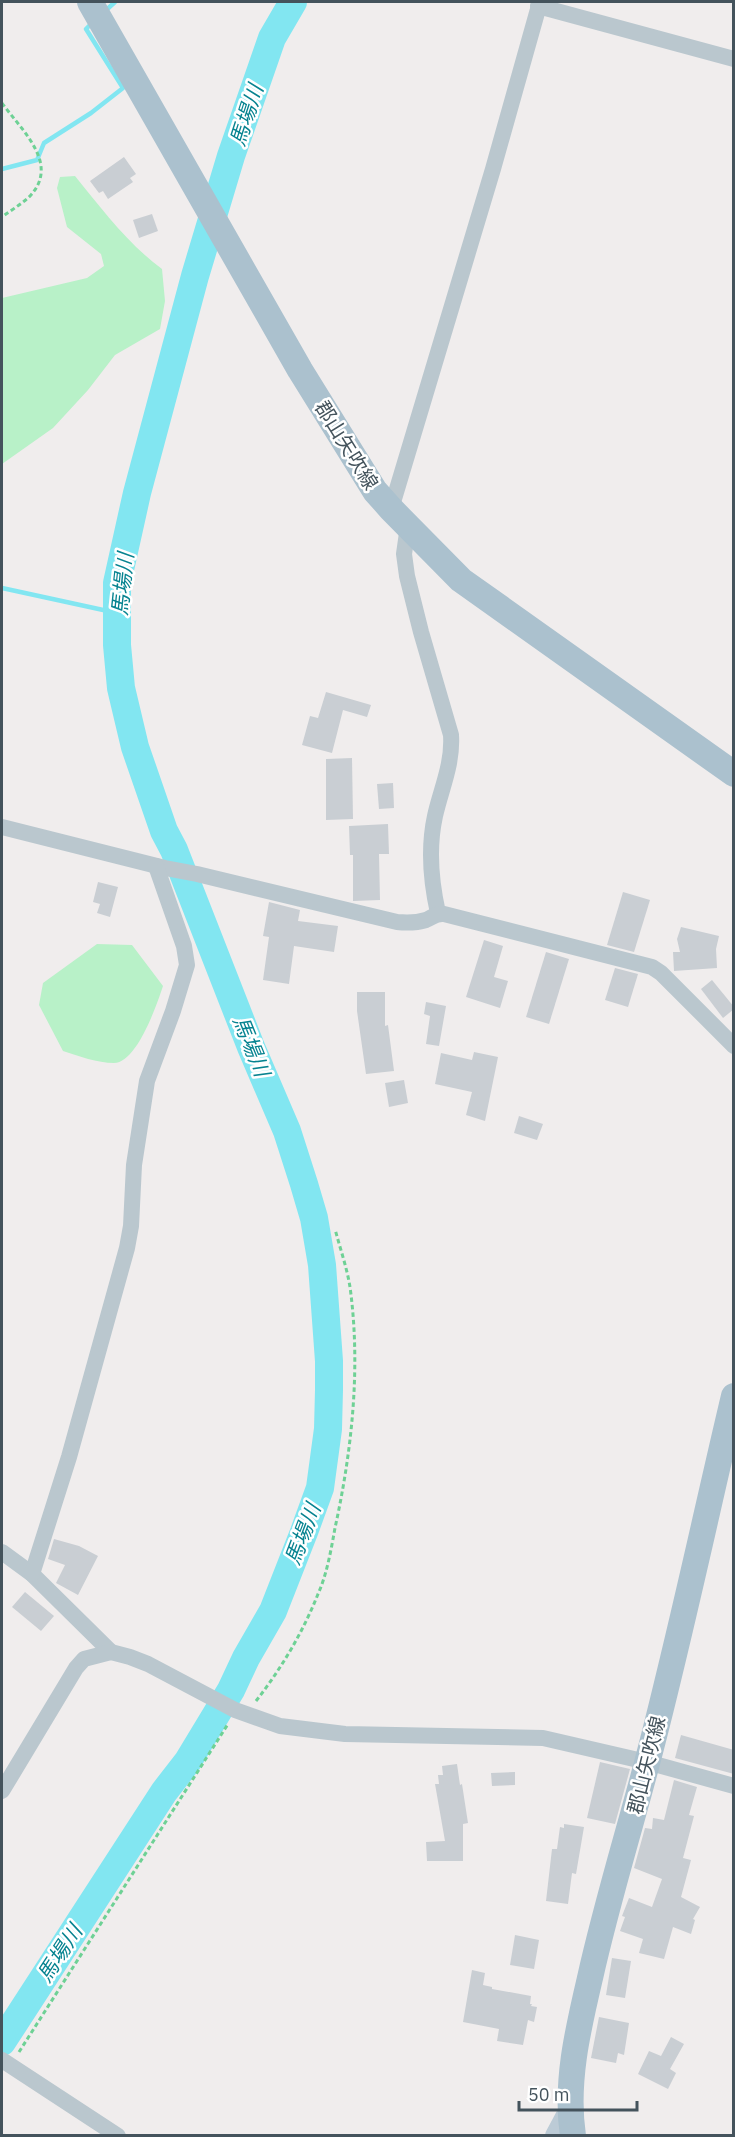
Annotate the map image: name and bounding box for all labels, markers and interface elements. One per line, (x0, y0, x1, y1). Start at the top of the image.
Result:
water label: 馬場川 (223, 79, 270, 149)
street label: 郡山矢吹線 (309, 395, 385, 495)
water label: 馬場川 (105, 549, 139, 617)
water label: 馬場川 (227, 1012, 278, 1082)
water label: 馬場川 (278, 1498, 327, 1568)
street label: 郡山矢吹線 (621, 1713, 671, 1817)
water label: 馬場川 (30, 1917, 89, 1987)
scale bar (519, 2074, 638, 2112)
text: 50 m (528, 2083, 570, 2106)

